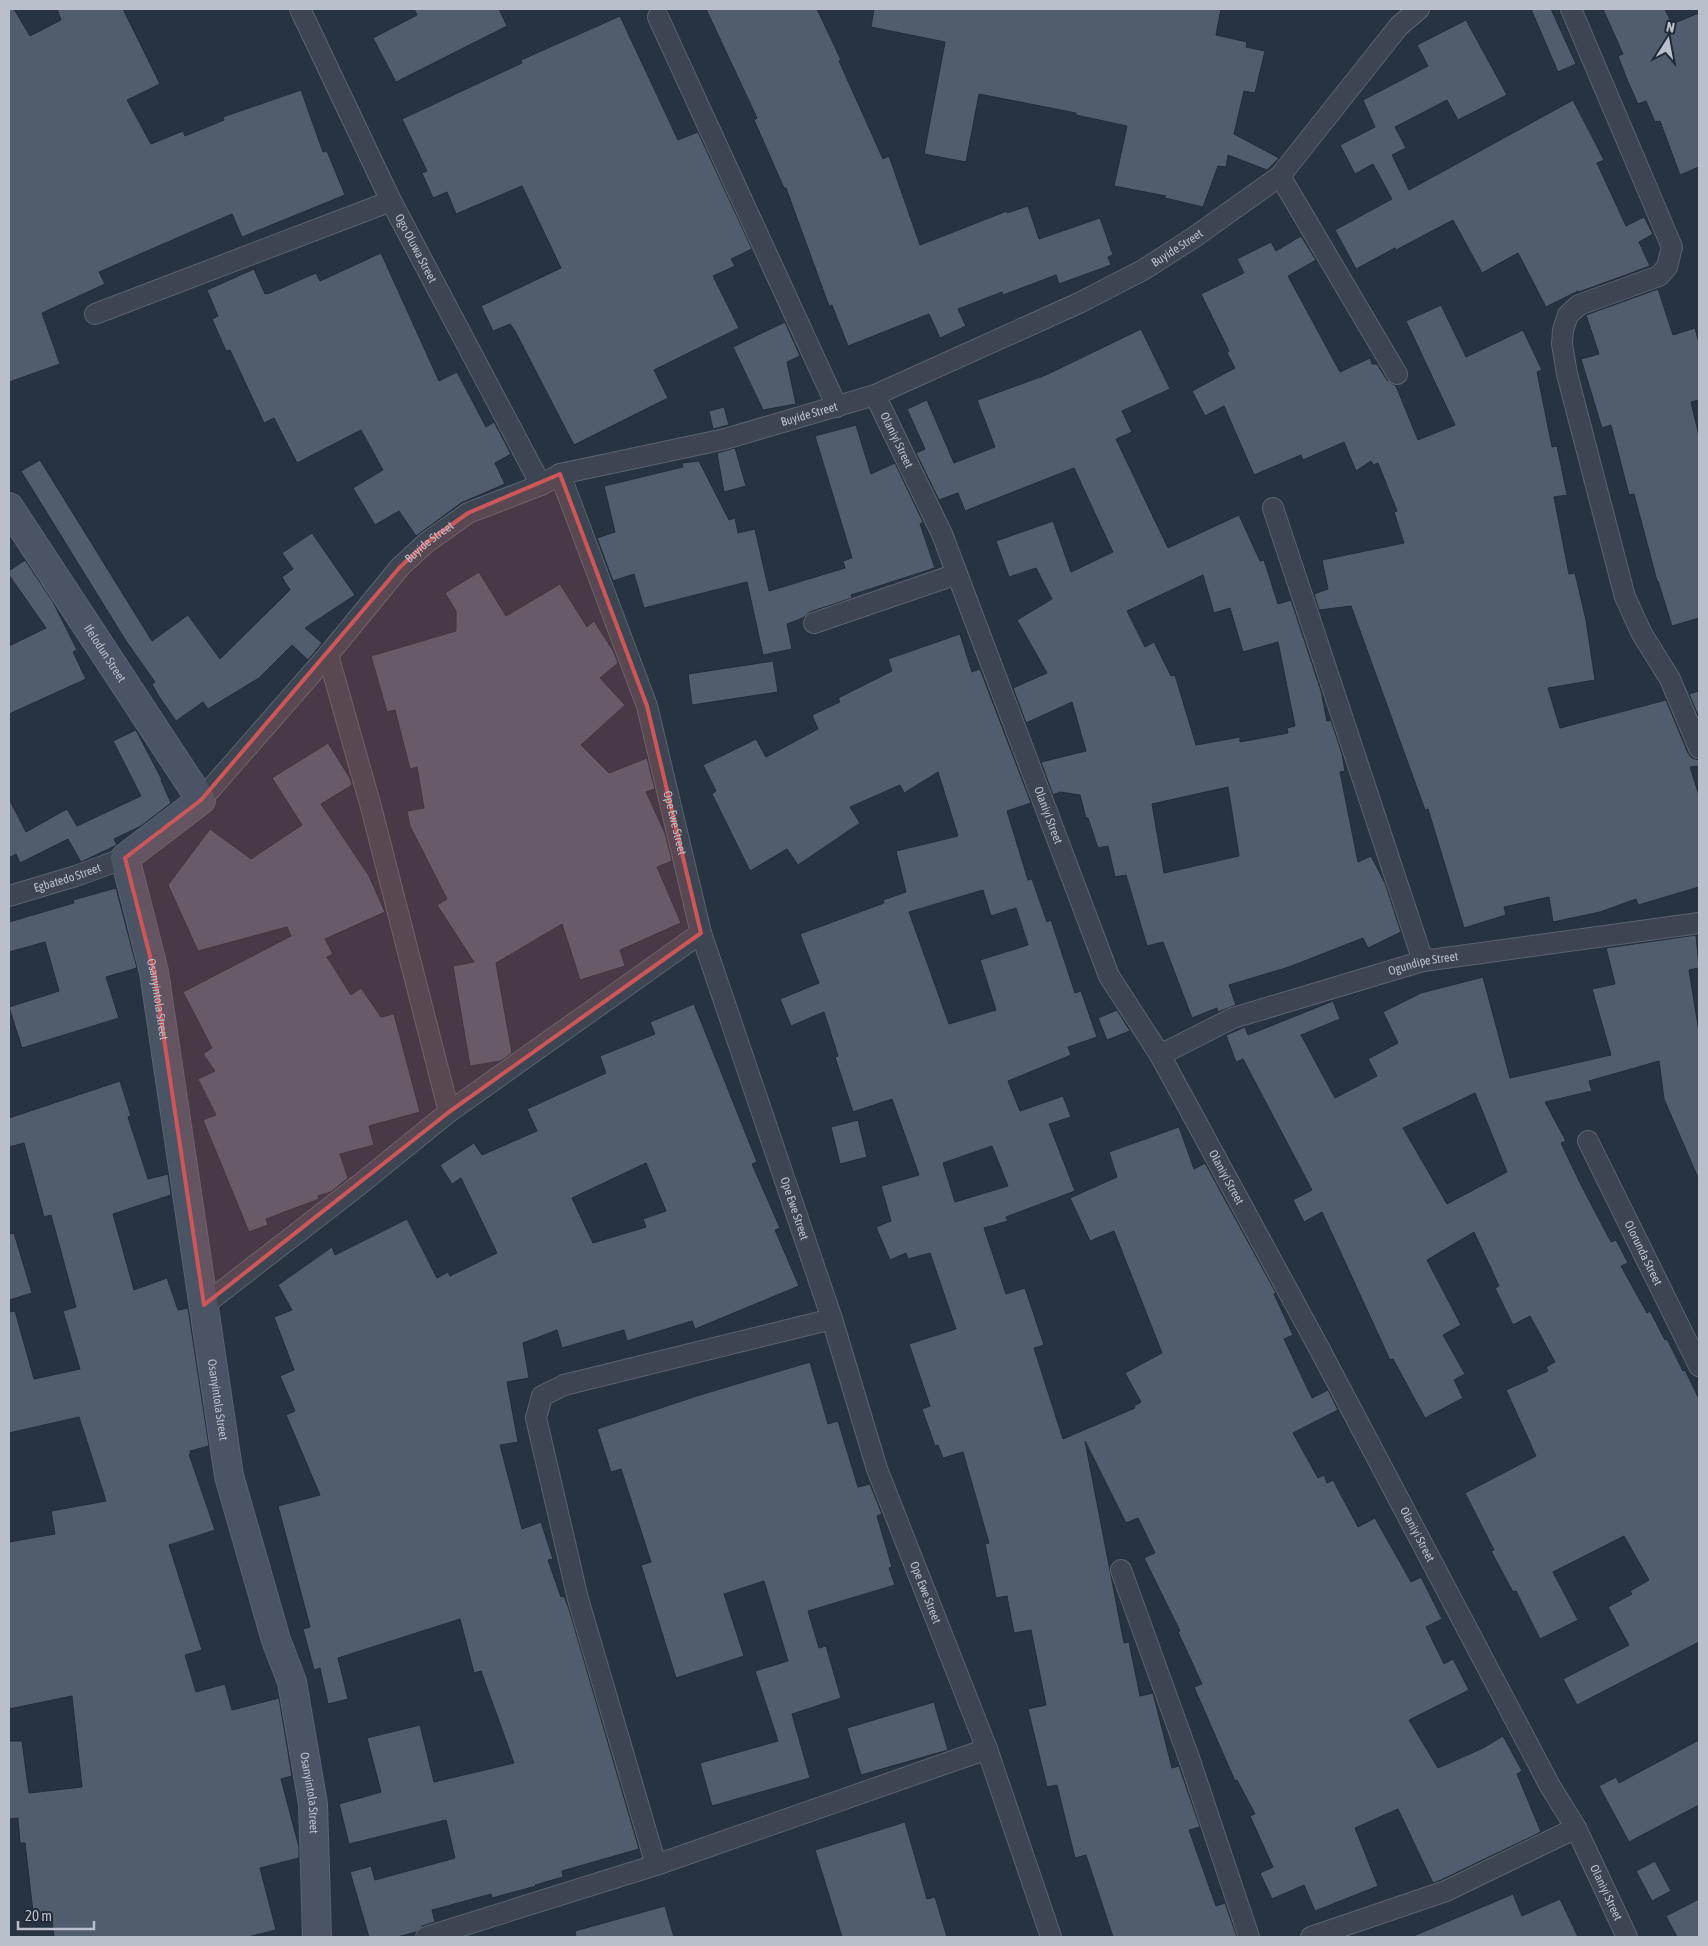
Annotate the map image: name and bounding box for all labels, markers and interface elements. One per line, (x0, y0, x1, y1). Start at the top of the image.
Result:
north arrow (1643, 15, 1693, 65)
text: N (1665, 19, 1676, 36)
street label: Ogo Oluwa Street (392, 212, 440, 286)
street label: Buyide Street (1149, 226, 1206, 270)
street label: Buyide Street (779, 399, 840, 429)
street label: Olaniyi Street (877, 410, 916, 471)
street label: Buyide Street (402, 518, 457, 566)
street label: Ifelodun Street (81, 622, 129, 685)
street label: Olaniyi Street (1031, 785, 1066, 846)
street label: Ope Ewe Street (660, 789, 689, 857)
street label: Egbatedo Street (32, 860, 103, 895)
street label: Ogundipe Street (1387, 949, 1460, 978)
street label: Osanyintola Street (144, 957, 171, 1041)
street label: Olaniyi Street (1206, 1148, 1247, 1208)
street label: Ope Ewe Street (777, 1175, 812, 1242)
street label: Olorunda Street (1621, 1219, 1665, 1288)
street label: Osanyintola Street (205, 1358, 231, 1442)
street label: Olaniyi Street (1397, 1505, 1438, 1565)
street label: Ope Ewe Street (907, 1559, 944, 1626)
street label: Osanyintola Street (297, 1751, 321, 1834)
street label: Olaniyi Street (1587, 1862, 1625, 1923)
scale bar (18, 1898, 94, 1930)
text: 20 m (25, 1907, 52, 1924)

